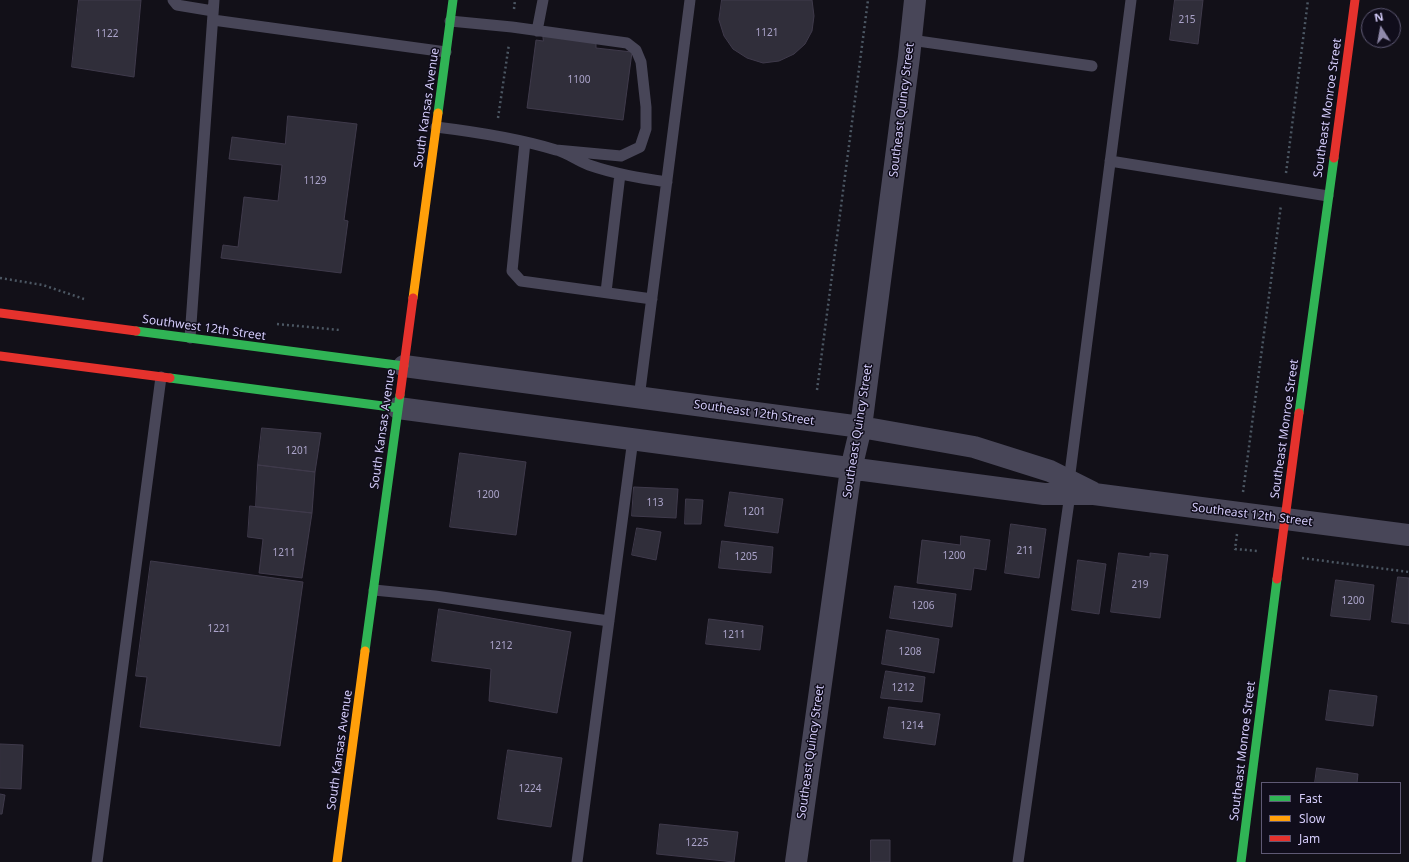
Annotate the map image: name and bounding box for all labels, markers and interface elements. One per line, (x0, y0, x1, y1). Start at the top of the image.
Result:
north arrow (1361, 8, 1401, 48)
text: N (1373, 8, 1385, 25)
house number: 215 (1178, 14, 1196, 26)
house number: 1121 (756, 27, 778, 39)
house number: 1122 (96, 28, 118, 40)
street label: Southeast Monroe Street (1311, 37, 1345, 179)
street label: Southeast Quincy Street (887, 42, 917, 178)
street label: South Kansas Avenue (411, 47, 443, 169)
house number: 1100 (568, 74, 590, 86)
house number: 1129 (304, 175, 326, 187)
street label: Southwest 12th Street (141, 312, 267, 344)
street label: Southeast Monroe Street (1268, 358, 1302, 500)
street label: Southeast Quincy Street (840, 363, 876, 499)
street label: South Kansas Avenue (367, 368, 399, 490)
street label: Southeast 12th Street (693, 397, 815, 429)
house number: 1201 (286, 445, 308, 457)
house number: 1200 (477, 489, 499, 501)
house number: 113 (646, 497, 664, 509)
street label: Southeast 12th Street (1191, 500, 1313, 530)
house number: 1201 (743, 506, 765, 518)
house number: 211 (1016, 545, 1034, 557)
house number: 1211 (273, 547, 295, 559)
house number: 1200 (943, 550, 965, 562)
house number: 1205 (735, 551, 757, 563)
house number: 219 (1131, 579, 1149, 591)
house number: 1200 (1342, 595, 1364, 607)
house number: 1206 (912, 600, 934, 612)
house number: 1221 (208, 623, 230, 635)
house number: 1211 (723, 629, 745, 641)
house number: 1212 (490, 640, 512, 652)
house number: 1208 (899, 646, 921, 658)
street label: Southeast Monroe Street (1227, 680, 1259, 822)
house number: 1212 (892, 682, 914, 694)
street label: Southeast Quincy Street (794, 684, 828, 820)
street label: South Kansas Avenue (324, 689, 356, 811)
house number: 1214 (901, 720, 923, 732)
legend (1261, 782, 1401, 854)
house number: 1224 (519, 783, 541, 795)
text: Fast (1299, 790, 1322, 807)
text: Slow (1299, 810, 1325, 827)
text: Jam (1299, 830, 1320, 847)
house number: 1225 (686, 837, 708, 849)

